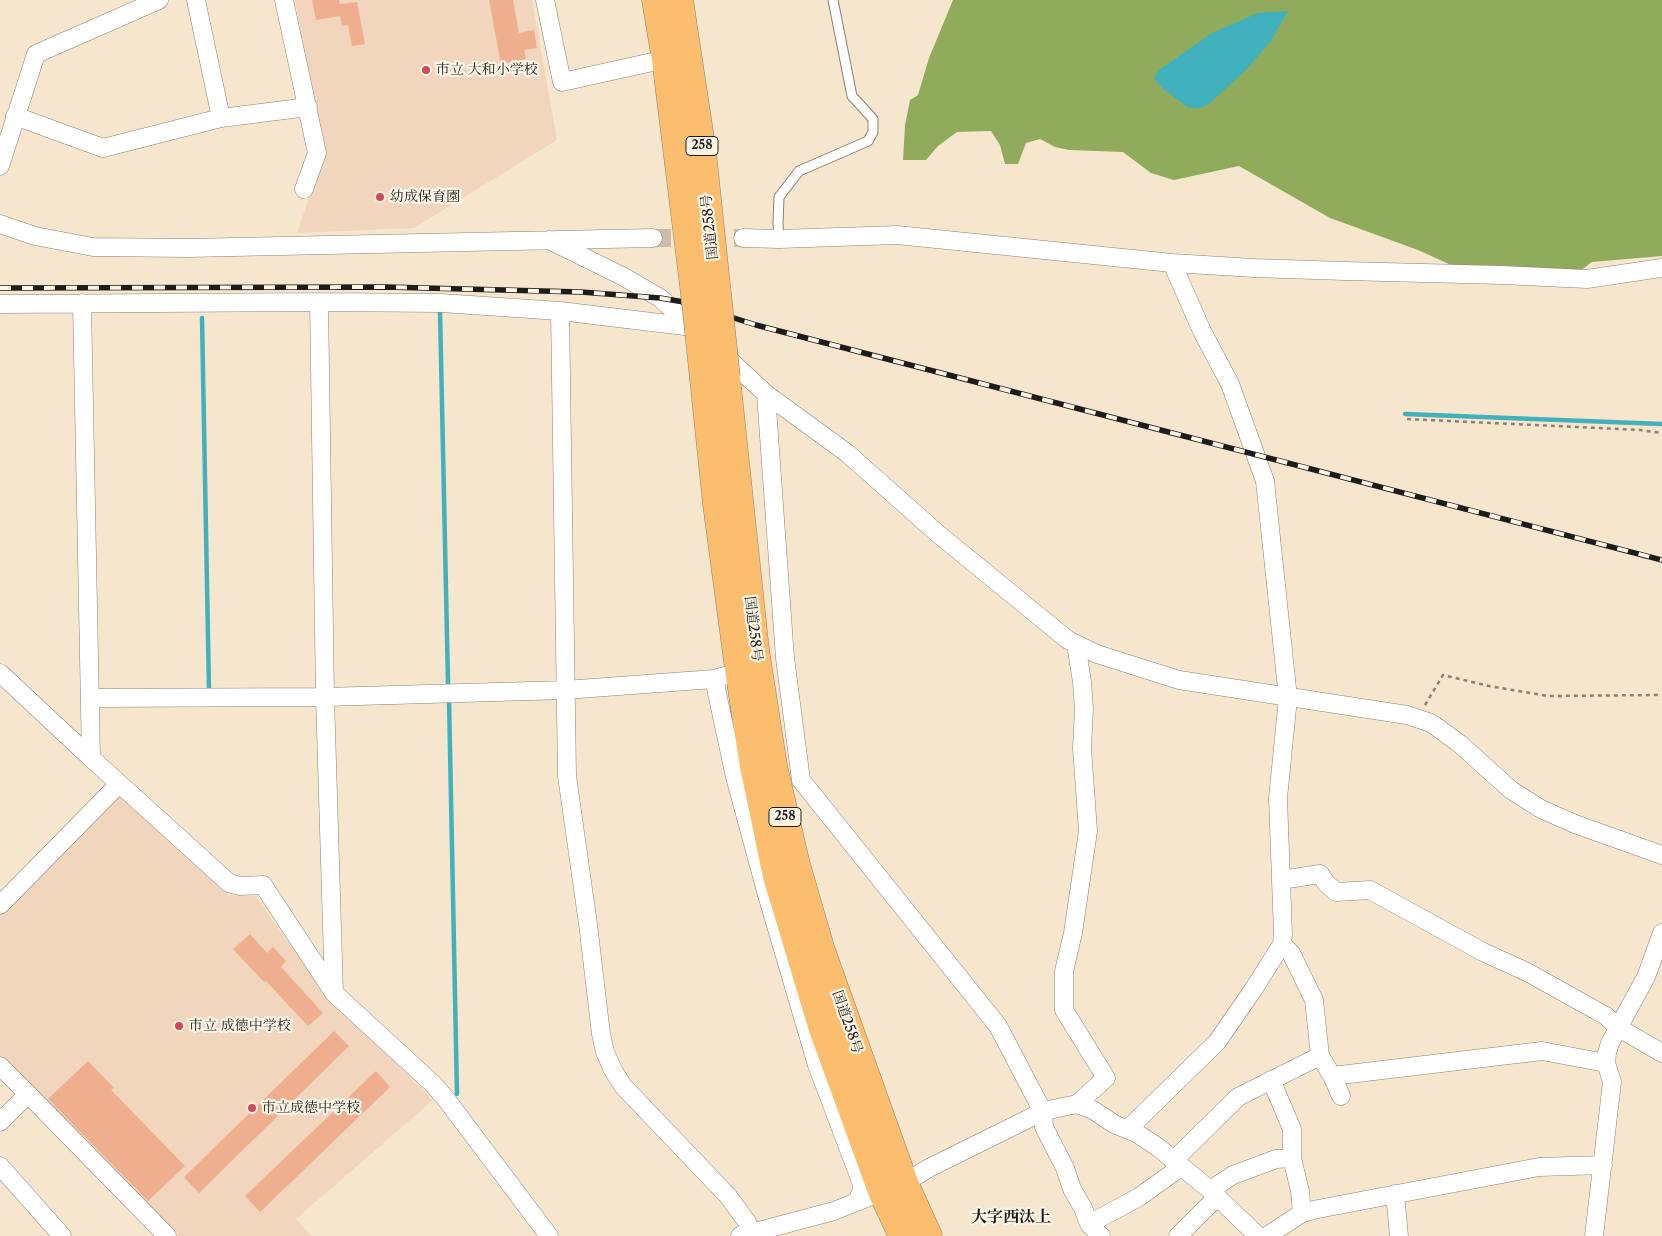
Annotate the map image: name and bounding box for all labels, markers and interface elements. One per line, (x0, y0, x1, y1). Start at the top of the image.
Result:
place label: 市立 大和小学校 (436, 62, 538, 78)
marker: 市立 大和小学校 (420, 64, 432, 76)
road number: 258 (686, 136, 718, 156)
place label: 幼成保育園 (390, 189, 460, 205)
marker: 幼成保育園 (374, 191, 386, 203)
street label: 国道258号 (698, 193, 722, 261)
street label: 国道258号 (741, 595, 765, 663)
road number: 258 (769, 808, 801, 826)
street label: 国道258号 (828, 988, 866, 1056)
place label: 市立 成徳中学校 (189, 1018, 291, 1034)
marker: 市立 成徳中学校 (173, 1020, 185, 1032)
place label: 市立成徳中学校 (262, 1100, 360, 1116)
marker: 市立成徳中学校 (246, 1102, 258, 1114)
district label: 大字西汰上 (971, 1207, 1051, 1227)

